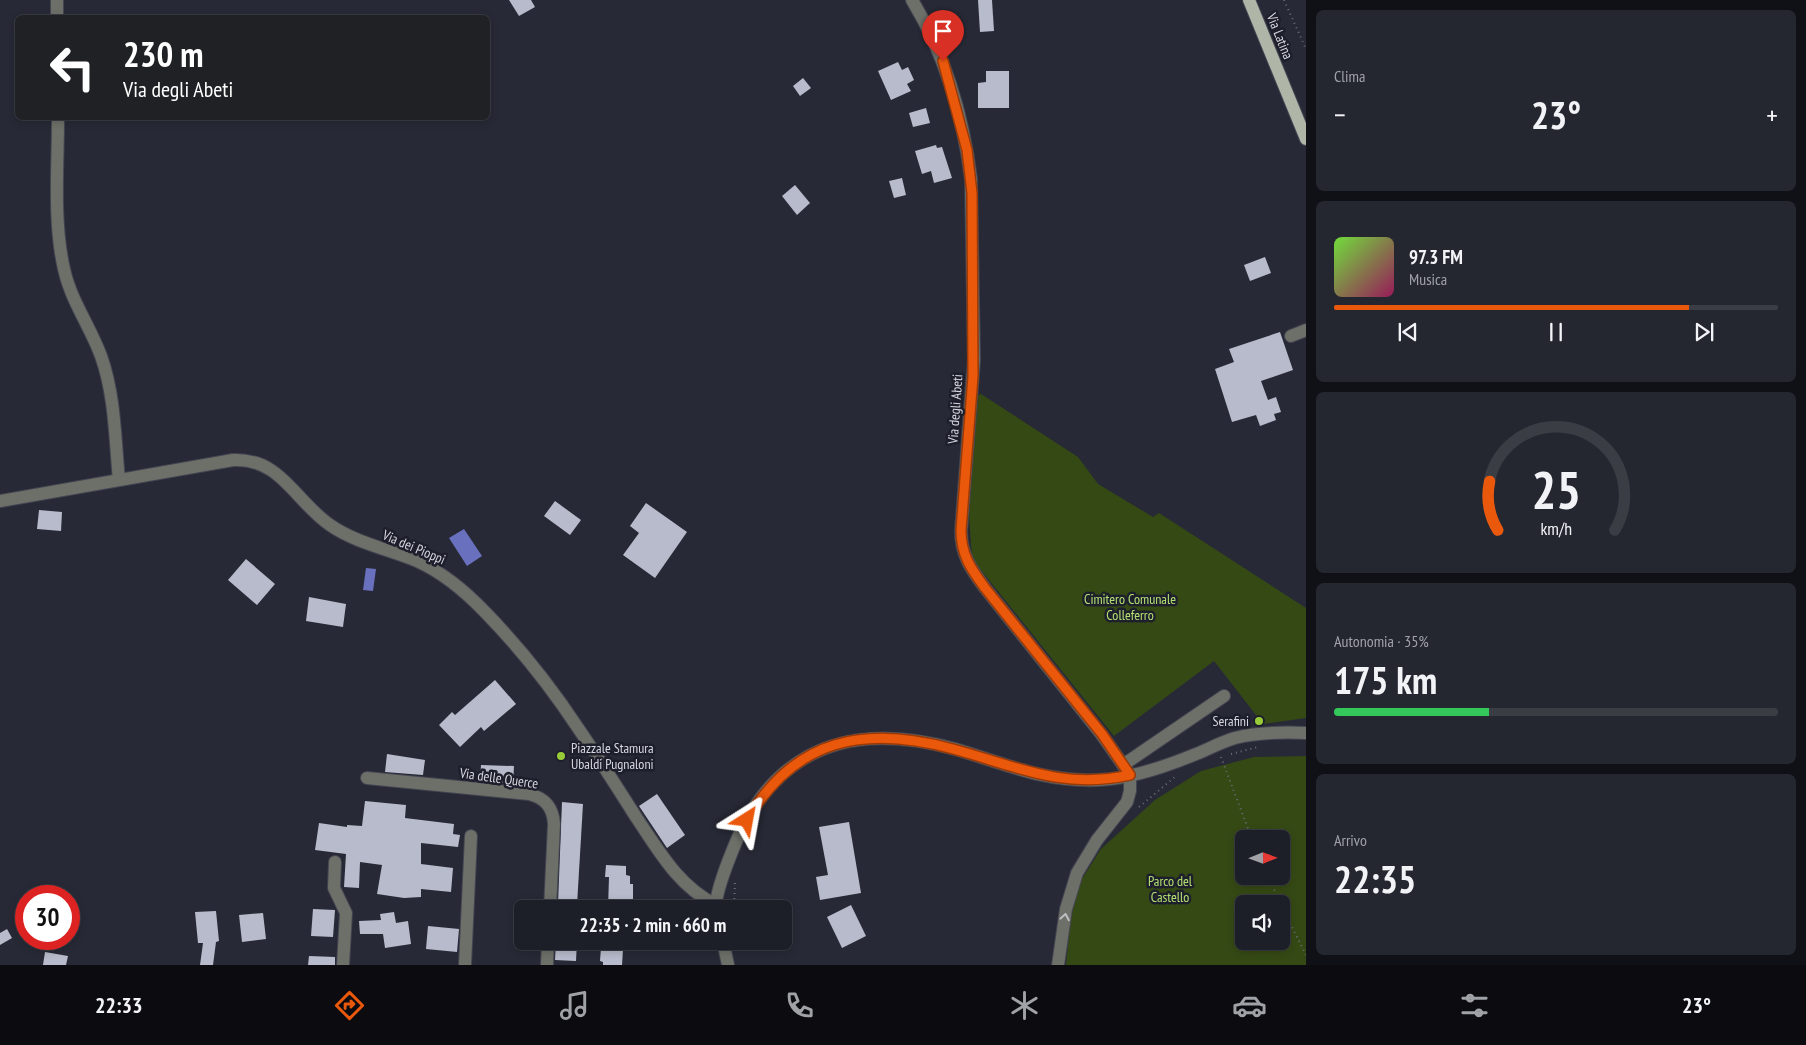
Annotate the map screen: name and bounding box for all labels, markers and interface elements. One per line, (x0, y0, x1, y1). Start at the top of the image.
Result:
street label: Via Latina (1262, 9, 1297, 62)
pin (922, 10, 964, 61)
icon: arrive (929, 17, 957, 45)
text: 230 m (123, 31, 204, 77)
icon: left (40, 35, 105, 100)
text: Clima (1334, 66, 1365, 86)
text: Via degli Abeti (123, 75, 233, 103)
text: 23° (1531, 90, 1581, 139)
text: − (1334, 96, 1346, 133)
text: + (1766, 96, 1778, 133)
text: 97.3 FM (1409, 245, 1463, 269)
text: Musica (1409, 269, 1447, 289)
icon: previous (1394, 318, 1422, 346)
icon: pause (1542, 318, 1570, 346)
icon: next (1690, 318, 1718, 346)
street label: Via degli Abeti (944, 373, 966, 446)
text: 25 (1531, 456, 1581, 523)
text: km/h (1540, 517, 1572, 540)
street label: Via dei Pioppi (379, 525, 448, 568)
park label: Cimitero Comunale Colleferro (1084, 590, 1176, 624)
text: Autonomia · 35% (1334, 631, 1429, 651)
text: 175 km (1334, 655, 1437, 704)
place label: Serafini (1212, 712, 1249, 730)
marker: Serafini (1253, 715, 1265, 727)
place label: Piazzale Stamura Ubaldi Pugnaloni (571, 739, 654, 773)
marker: Piazzale Stamura Ubaldi Pugnaloni (555, 750, 567, 762)
street label: Via delle Querce (458, 763, 540, 792)
position arrow (720, 793, 772, 845)
north arrow (1235, 830, 1290, 885)
map controls (1235, 830, 1290, 950)
text: Arrivo (1334, 830, 1367, 850)
text: 22:35 (1334, 854, 1416, 903)
park label: Parco del Castello (1148, 872, 1193, 906)
speed limit sign: 30 (15, 885, 80, 950)
button: sound (1235, 895, 1290, 950)
one-way arrow (1060, 912, 1070, 921)
text: 22:35 · 2 min · 660 m (580, 913, 726, 937)
icon: directions (332, 988, 367, 1023)
icon: music (557, 988, 592, 1023)
icon: phone (782, 988, 817, 1023)
icon: climate (1007, 988, 1042, 1023)
icon: car (1232, 988, 1267, 1023)
icon: filters (1457, 988, 1492, 1023)
text: 22:33 (95, 991, 143, 1019)
text: 23° (1682, 991, 1711, 1019)

